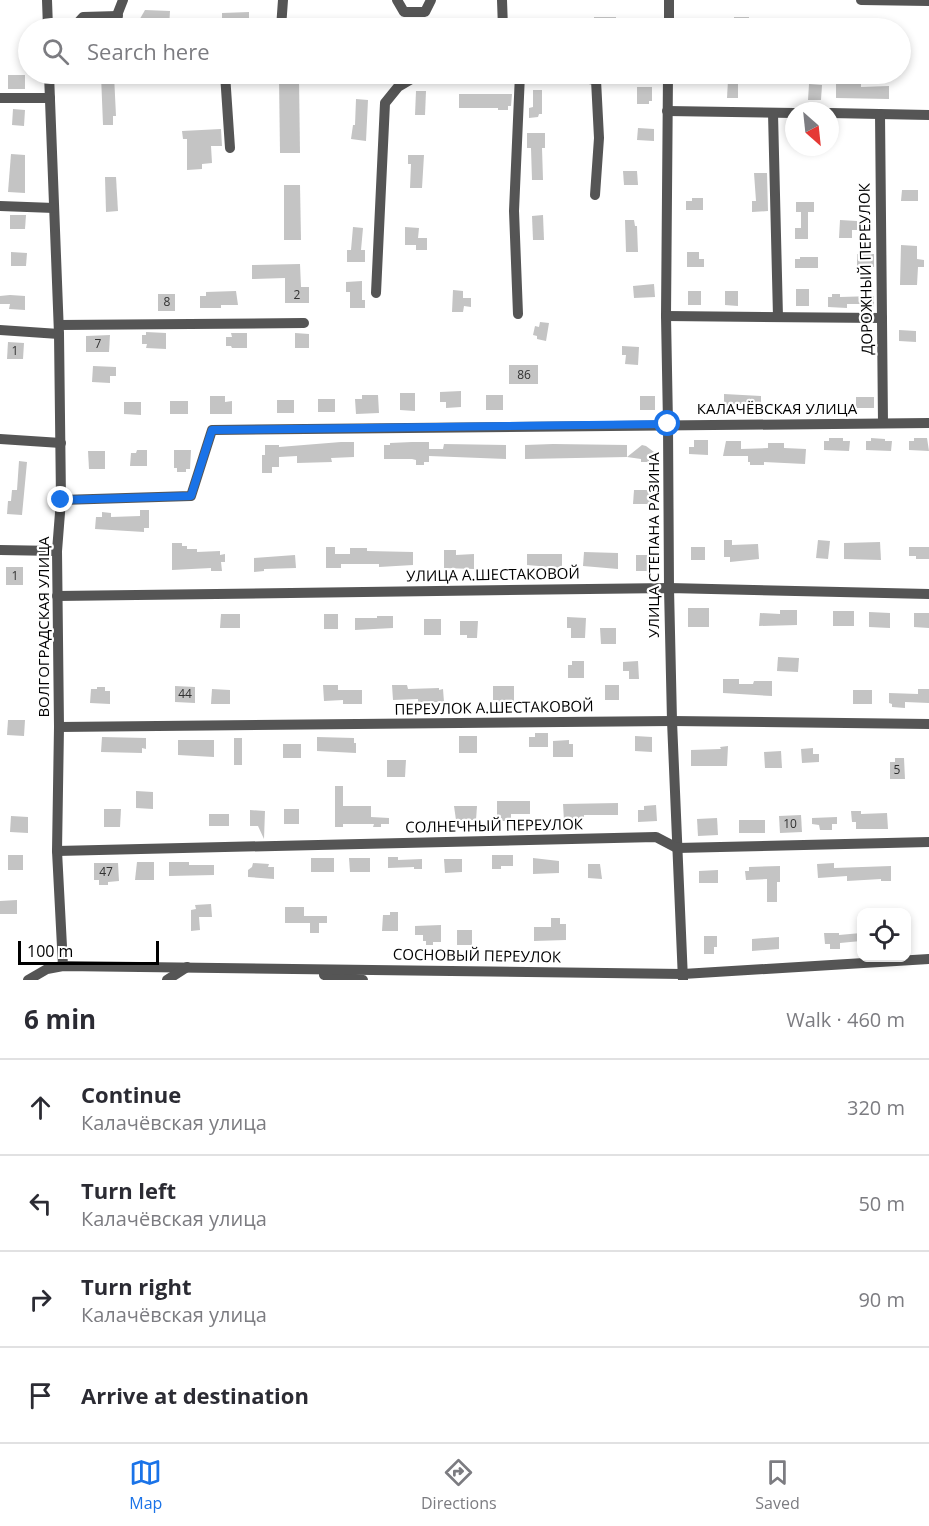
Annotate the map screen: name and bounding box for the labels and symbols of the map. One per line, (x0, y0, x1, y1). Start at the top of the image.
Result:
north arrow (785, 102, 839, 156)
street label: ДОРОЖНЫЙ ПЕРЕУЛОК (853, 182, 876, 355)
house number: 2 (294, 286, 301, 303)
house number: 8 (164, 293, 171, 310)
house number: 7 (95, 335, 102, 352)
house number: 1 (12, 342, 18, 359)
house number: 86 (517, 366, 531, 383)
street label: КАЛАЧЁВСКАЯ УЛИЦА (697, 398, 858, 418)
route start (654, 410, 680, 436)
street label: УЛИЦА СТЕПАНА РАЗИНА (643, 452, 663, 638)
route end (47, 486, 73, 512)
street label: ВОЛГОГРАДСКАЯ УЛИЦА (33, 536, 53, 718)
street label: УЛИЦА А.ШЕСТАКОВОЙ (406, 562, 580, 586)
house number: 1 (12, 567, 18, 584)
house number: 44 (178, 685, 192, 702)
street label: ПЕРЕУЛОК А.ШЕСТАКОВОЙ (394, 695, 594, 719)
house number: 5 (894, 761, 901, 778)
street label: СОЛНЕЧНЫЙ ПЕРЕУЛОК (405, 813, 584, 837)
house number: 10 (783, 815, 797, 832)
house number: 47 (99, 863, 113, 880)
scale bar (18, 938, 159, 966)
street label: СОСНОВЫЙ ПЕРЕУЛОК (393, 944, 562, 966)

